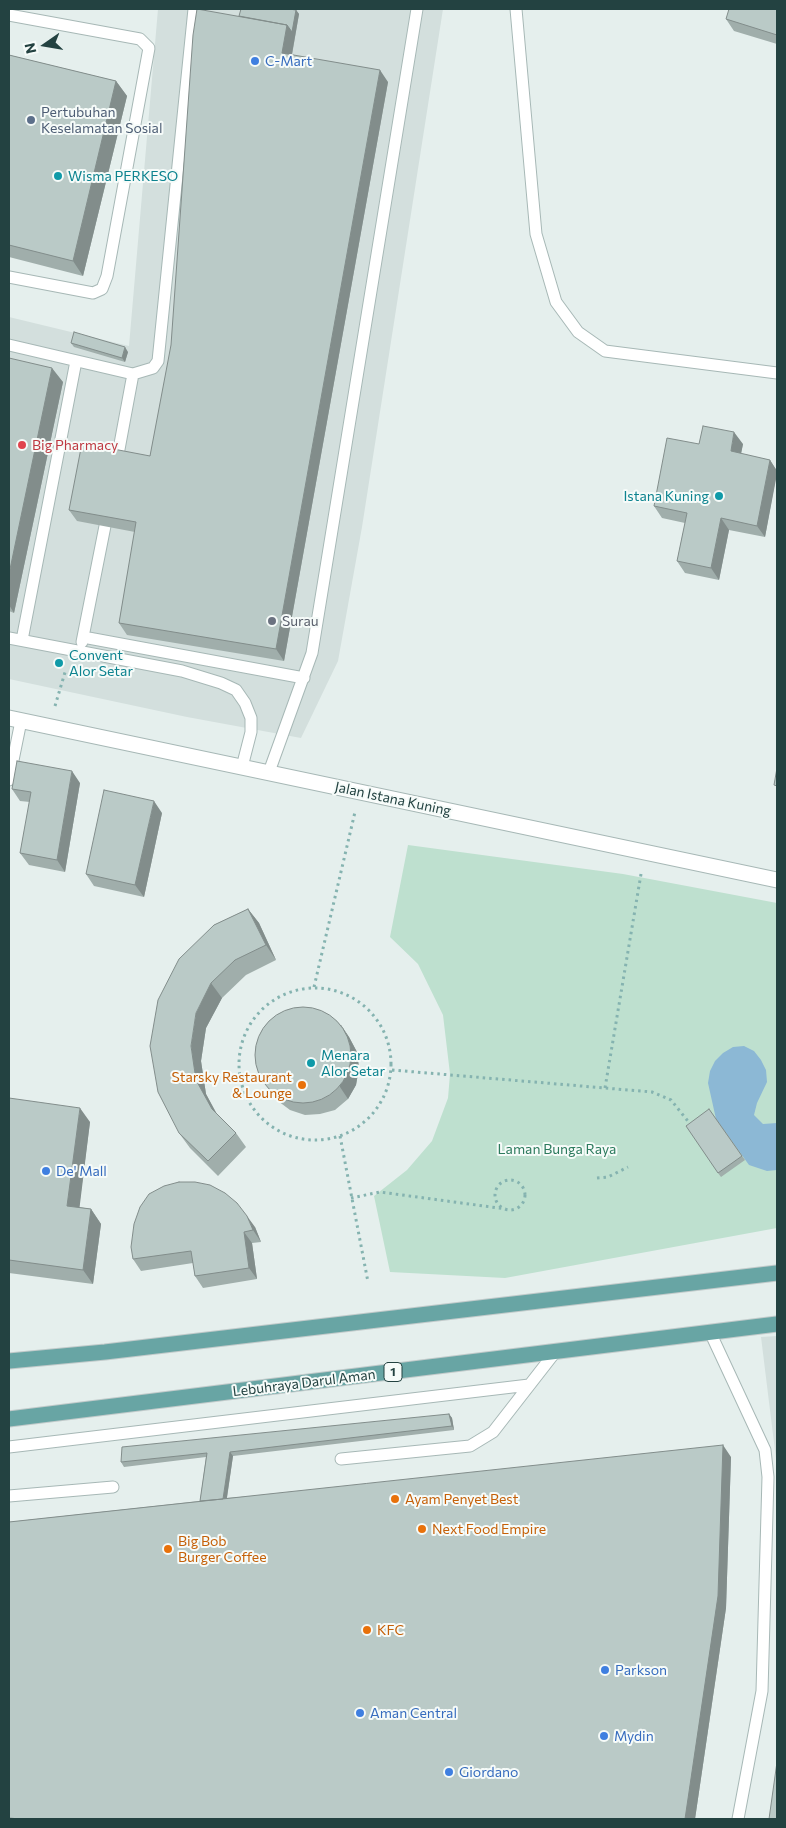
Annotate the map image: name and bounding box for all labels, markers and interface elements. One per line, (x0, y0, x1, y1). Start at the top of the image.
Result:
north arrow (20, 20, 70, 70)
text: N (20, 41, 39, 56)
place label: C-Mart (265, 53, 312, 69)
marker: C-Mart (249, 55, 261, 67)
place label: Pertubuhan Keselamatan Sosial (41, 104, 162, 136)
marker: Pertubuhan Keselamatan Sosial (25, 114, 37, 126)
place label: Wisma PERKESO (68, 168, 178, 184)
marker: Wisma PERKESO (52, 170, 64, 182)
place label: Big Pharmacy (32, 437, 118, 453)
marker: Big Pharmacy (16, 439, 28, 451)
place label: Istana Kuning (623, 488, 709, 504)
marker: Istana Kuning (713, 490, 725, 502)
place label: Surau (282, 613, 319, 629)
marker: Surau (266, 615, 278, 627)
place label: Convent Alor Setar (69, 647, 133, 680)
marker: Convent Alor Setar (53, 657, 65, 669)
street label: Jalan Istana Kuning (333, 778, 453, 820)
place label: Menara Alor Setar (321, 1047, 385, 1080)
marker: Menara Alor Setar (305, 1057, 317, 1069)
place label: Starsky Restaurant & Lounge (172, 1069, 292, 1102)
marker: Starsky Restaurant & Lounge (296, 1079, 308, 1091)
park label: Laman Bunga Raya (498, 1141, 616, 1157)
place label: De' Mall (56, 1163, 107, 1179)
marker: De' Mall (40, 1165, 52, 1177)
road number: 1 (384, 1362, 402, 1381)
street label: Lebuhraya Darul Aman (232, 1366, 376, 1400)
place label: Ayam Penyet Best (405, 1491, 518, 1507)
marker: Ayam Penyet Best (389, 1493, 401, 1505)
place label: Next Food Empire (432, 1521, 546, 1537)
marker: Next Food Empire (416, 1523, 428, 1535)
place label: Big Bob Burger Coffee (178, 1533, 267, 1565)
marker: Big Bob Burger Coffee (162, 1543, 174, 1555)
place label: KFC (377, 1622, 404, 1638)
marker: KFC (361, 1624, 373, 1636)
place label: Parkson (615, 1662, 667, 1678)
marker: Parkson (599, 1664, 611, 1676)
place label: Aman Central (370, 1705, 457, 1721)
marker: Aman Central (354, 1707, 366, 1719)
place label: Mydin (614, 1728, 654, 1744)
marker: Mydin (598, 1730, 610, 1742)
place label: Giordano (459, 1764, 518, 1780)
marker: Giordano (443, 1766, 455, 1778)

